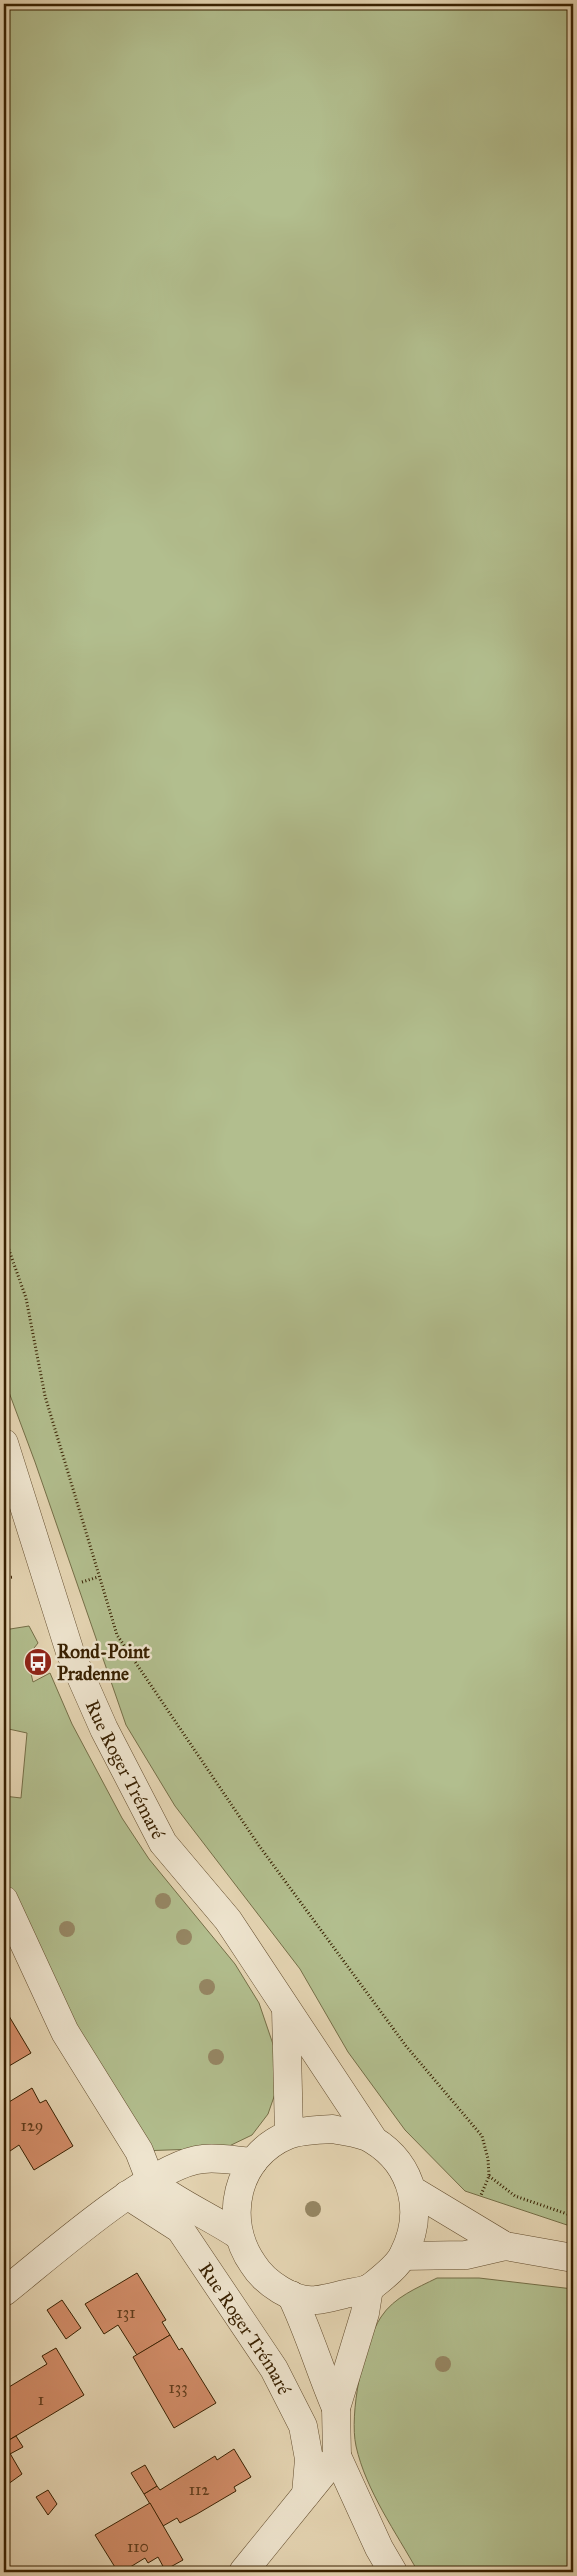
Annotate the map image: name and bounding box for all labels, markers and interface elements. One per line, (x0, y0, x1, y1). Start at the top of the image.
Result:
place label: Rond-Point Pradenne (57, 1640, 150, 1685)
bus stop icon: Rond-Point Pradenne (23, 1647, 53, 1677)
street label: Rue Roger Trémaré (81, 1696, 170, 1843)
house number: 129 (21, 2116, 43, 2135)
street label: Rue Roger Trémaré (194, 2258, 296, 2398)
house number: 131 (116, 2303, 136, 2322)
house number: 133 (168, 2378, 188, 2397)
house number: 1 (38, 2390, 44, 2409)
house number: 112 (189, 2480, 209, 2499)
house number: 110 (127, 2537, 149, 2556)

